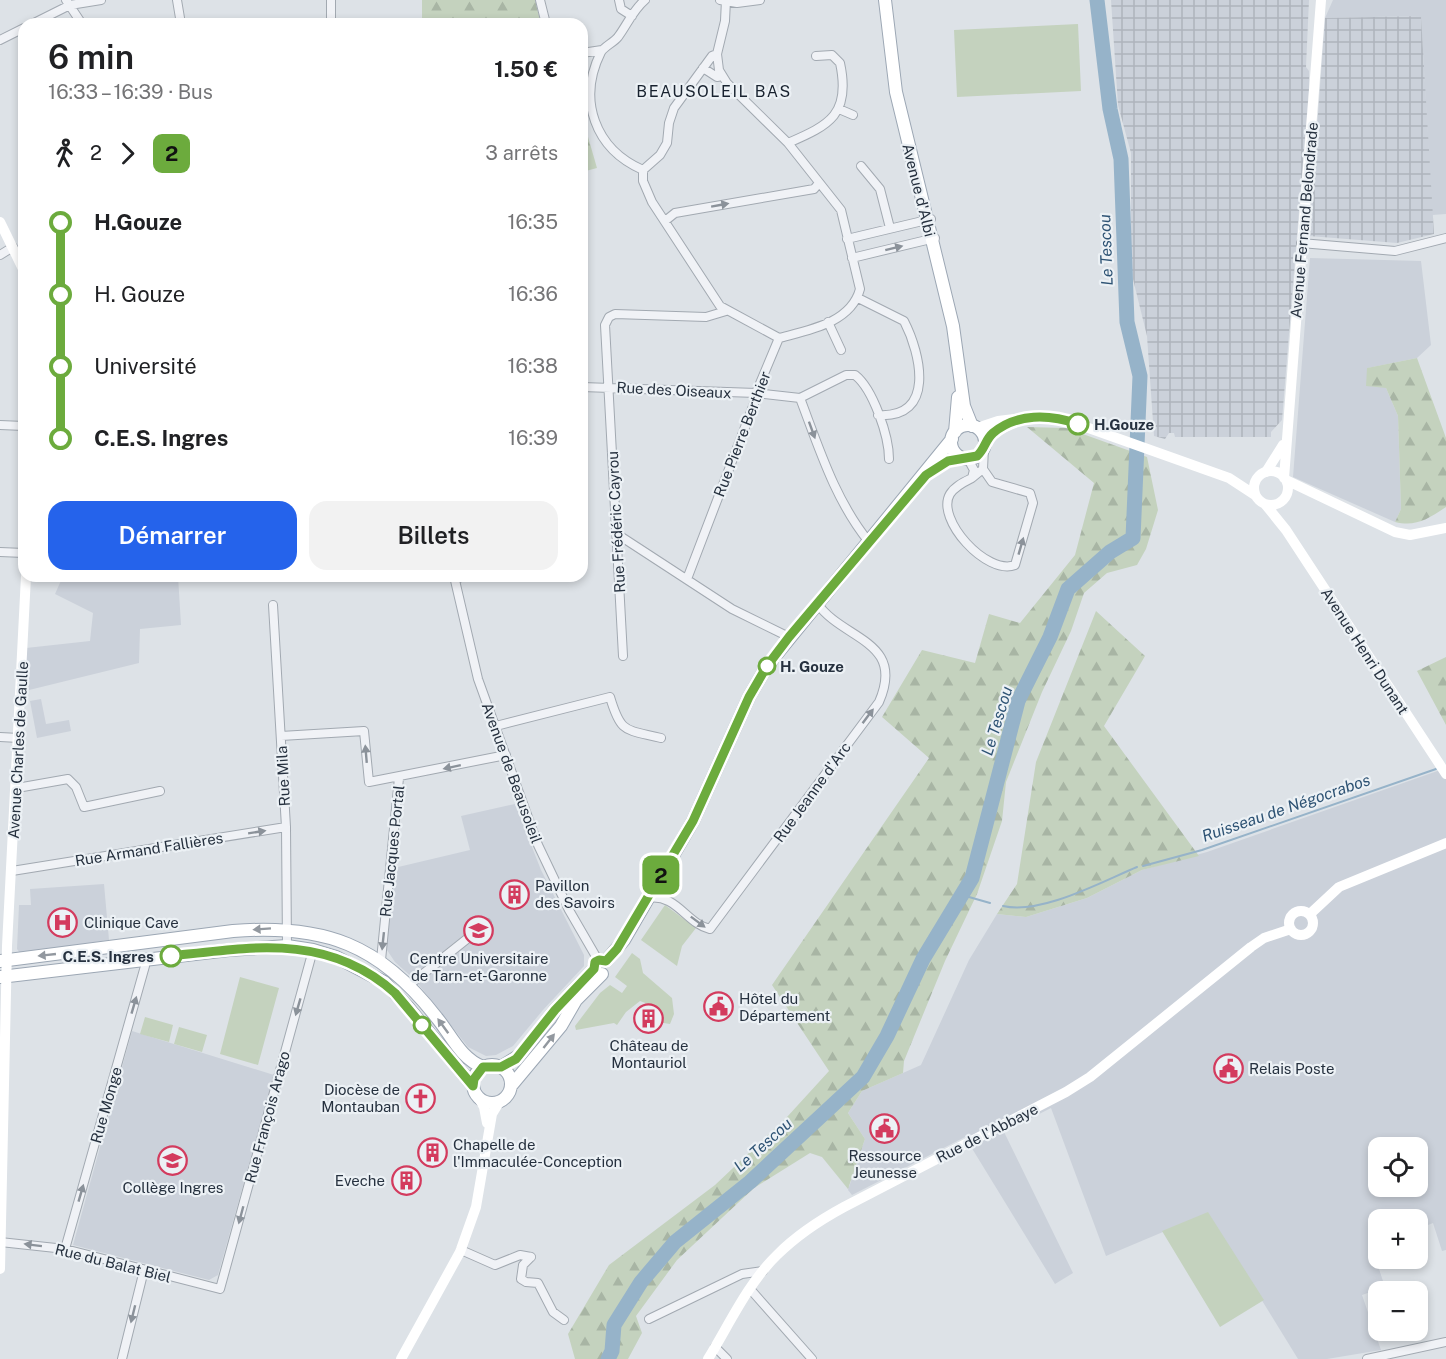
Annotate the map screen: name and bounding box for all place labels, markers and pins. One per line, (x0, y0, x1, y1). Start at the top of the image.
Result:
marker: H.Gouze (1067, 413, 1089, 435)
place label: H.Gouze (1094, 416, 1154, 433)
marker: H. Gouze (758, 657, 776, 675)
place label: H. Gouze (780, 658, 844, 675)
place label: Pavillon des Savoirs (535, 877, 615, 911)
building icon: Pavillon des Savoirs (498, 878, 530, 910)
hospital icon: Clinique Cave (47, 906, 79, 938)
place label: Clinique Cave (84, 914, 179, 931)
school or university icon: Centre Universitaire de Tarn-et-Garonne (463, 915, 495, 947)
marker: C.E.S. Ingres (160, 945, 182, 967)
place label: C.E.S. Ingres (62, 948, 154, 965)
place label: Centre Universitaire de Tarn-et-Garonne (410, 950, 548, 984)
place label: Hôtel du Département (739, 990, 831, 1024)
public building icon: Hôtel du Département (702, 991, 734, 1023)
building icon: Château de Montauriol (633, 1002, 665, 1034)
unlabelled marker (413, 1016, 431, 1034)
place label: Château de Montauriol (610, 1037, 688, 1071)
public building icon: Relais Poste (1212, 1052, 1244, 1084)
place label: Relais Poste (1249, 1060, 1334, 1077)
place label: Diocèse de Montauban (321, 1081, 400, 1115)
church icon: Diocèse de Montauban (405, 1082, 437, 1114)
public building icon: Ressource Jeunesse (869, 1112, 901, 1144)
place label: Chapelle de l'Immaculée-Conception (453, 1136, 622, 1170)
building icon: Chapelle de l'Immaculée-Conception (416, 1137, 448, 1169)
school or university icon: Collège Ingres (157, 1144, 189, 1176)
place label: Ressource Jeunesse (848, 1147, 922, 1181)
building icon: Eveche (390, 1164, 422, 1196)
place label: Eveche (335, 1172, 385, 1189)
place label: Collège Ingres (123, 1179, 223, 1196)

